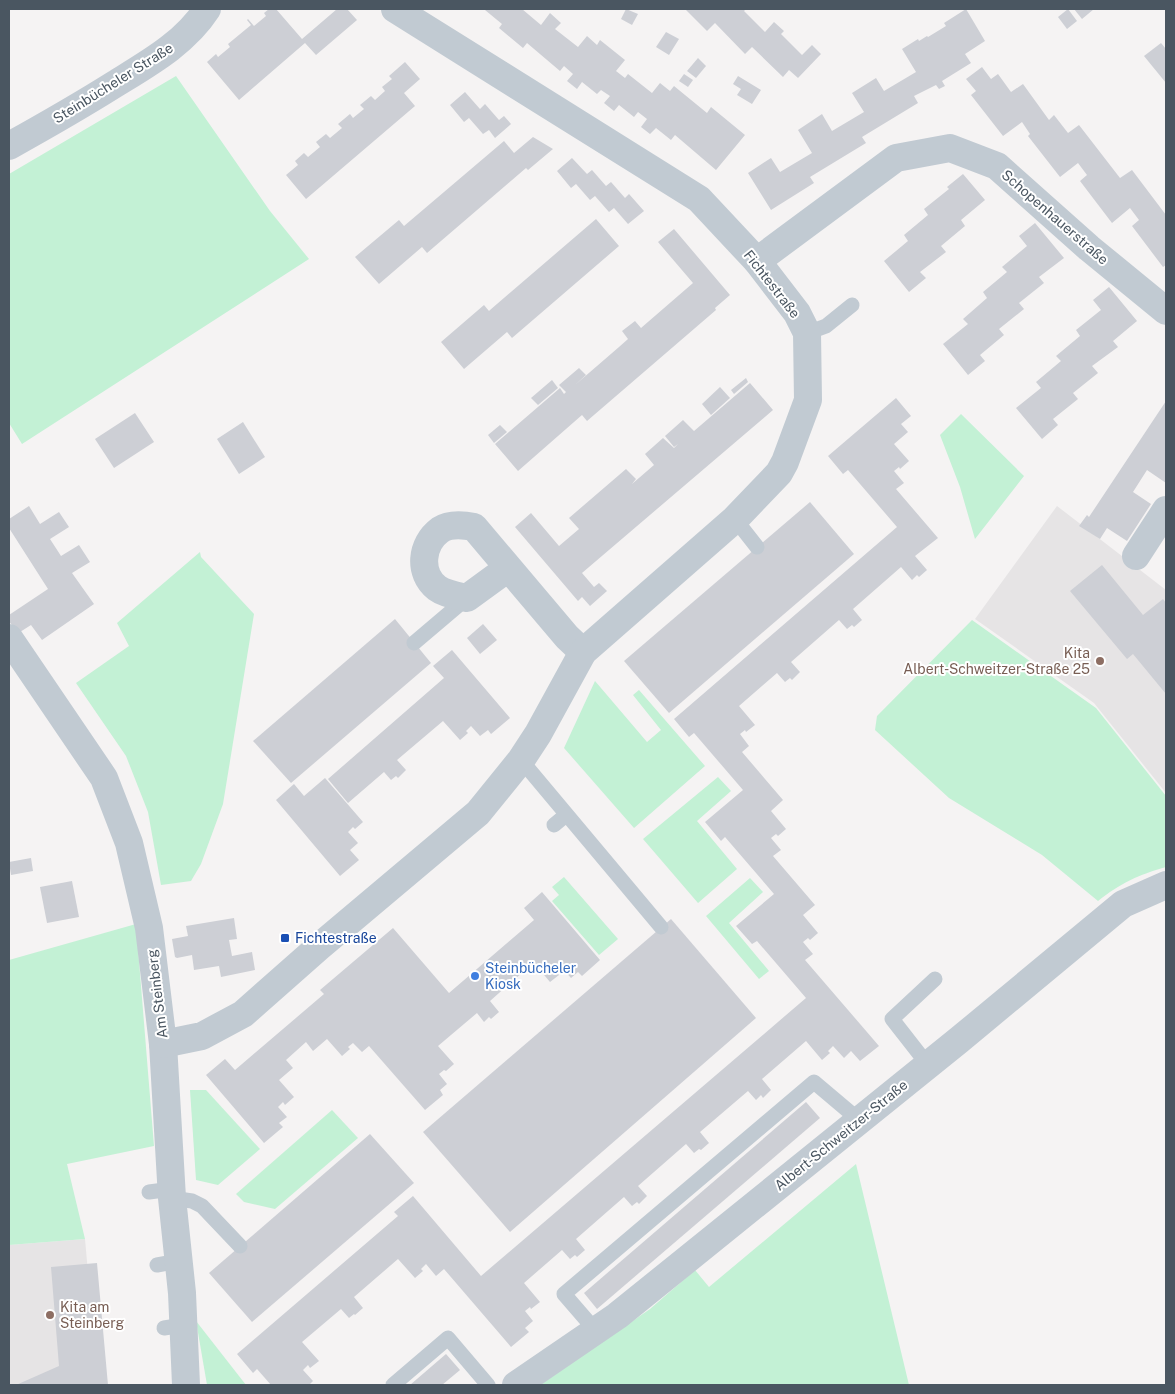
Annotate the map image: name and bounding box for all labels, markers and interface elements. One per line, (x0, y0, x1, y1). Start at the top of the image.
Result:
street label: Steinbücheler Straße (50, 40, 176, 126)
street label: Schopenhauerstraße (998, 166, 1112, 268)
street label: Fichtestraße (741, 247, 804, 321)
place label: Kita Albert-Schweitzer-Straße 25 (903, 645, 1090, 677)
marker: Kita Albert-Schweitzer-Straße 25 (1094, 655, 1106, 667)
place label: Fichtestraße (295, 930, 377, 946)
marker: Fichtestraße (279, 932, 291, 944)
street label: Am Steinberg (144, 948, 170, 1039)
place label: Steinbücheler Kiosk (485, 960, 576, 992)
marker: Steinbücheler Kiosk (469, 970, 481, 982)
street label: Albert-Schweitzer-Straße (771, 1076, 911, 1193)
place label: Kita am Steinberg (60, 1299, 124, 1331)
marker: Kita am Steinberg (44, 1309, 56, 1321)

